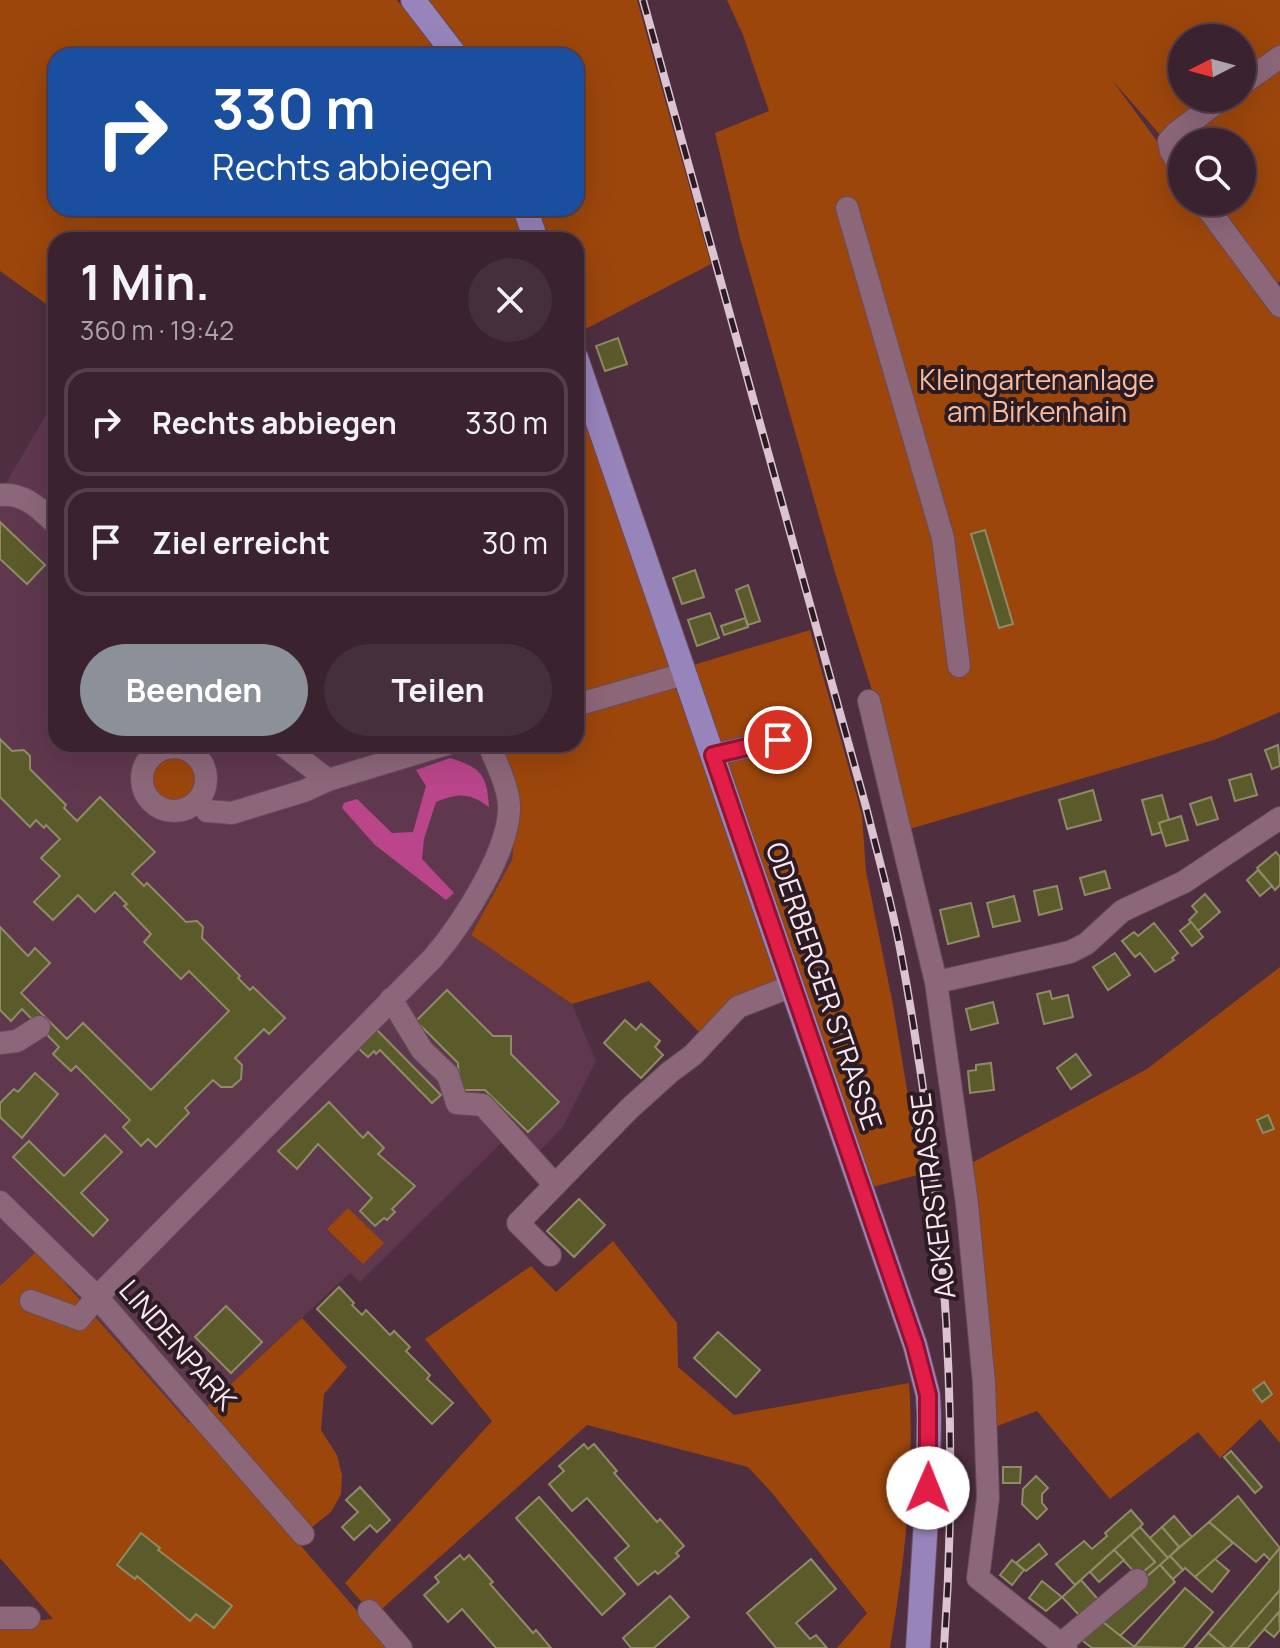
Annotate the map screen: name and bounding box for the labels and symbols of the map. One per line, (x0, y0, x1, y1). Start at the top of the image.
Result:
north arrow (1168, 24, 1256, 112)
park label: Kleingartenanlage am Birkenhain (919, 360, 1155, 430)
pin (744, 706, 812, 774)
street label: ODERBERGER STRASSE (758, 837, 892, 1135)
street label: ACKERSTRASSE (901, 1091, 963, 1301)
street label: LINDENPARK (111, 1271, 246, 1418)
position arrow (886, 1446, 970, 1530)

